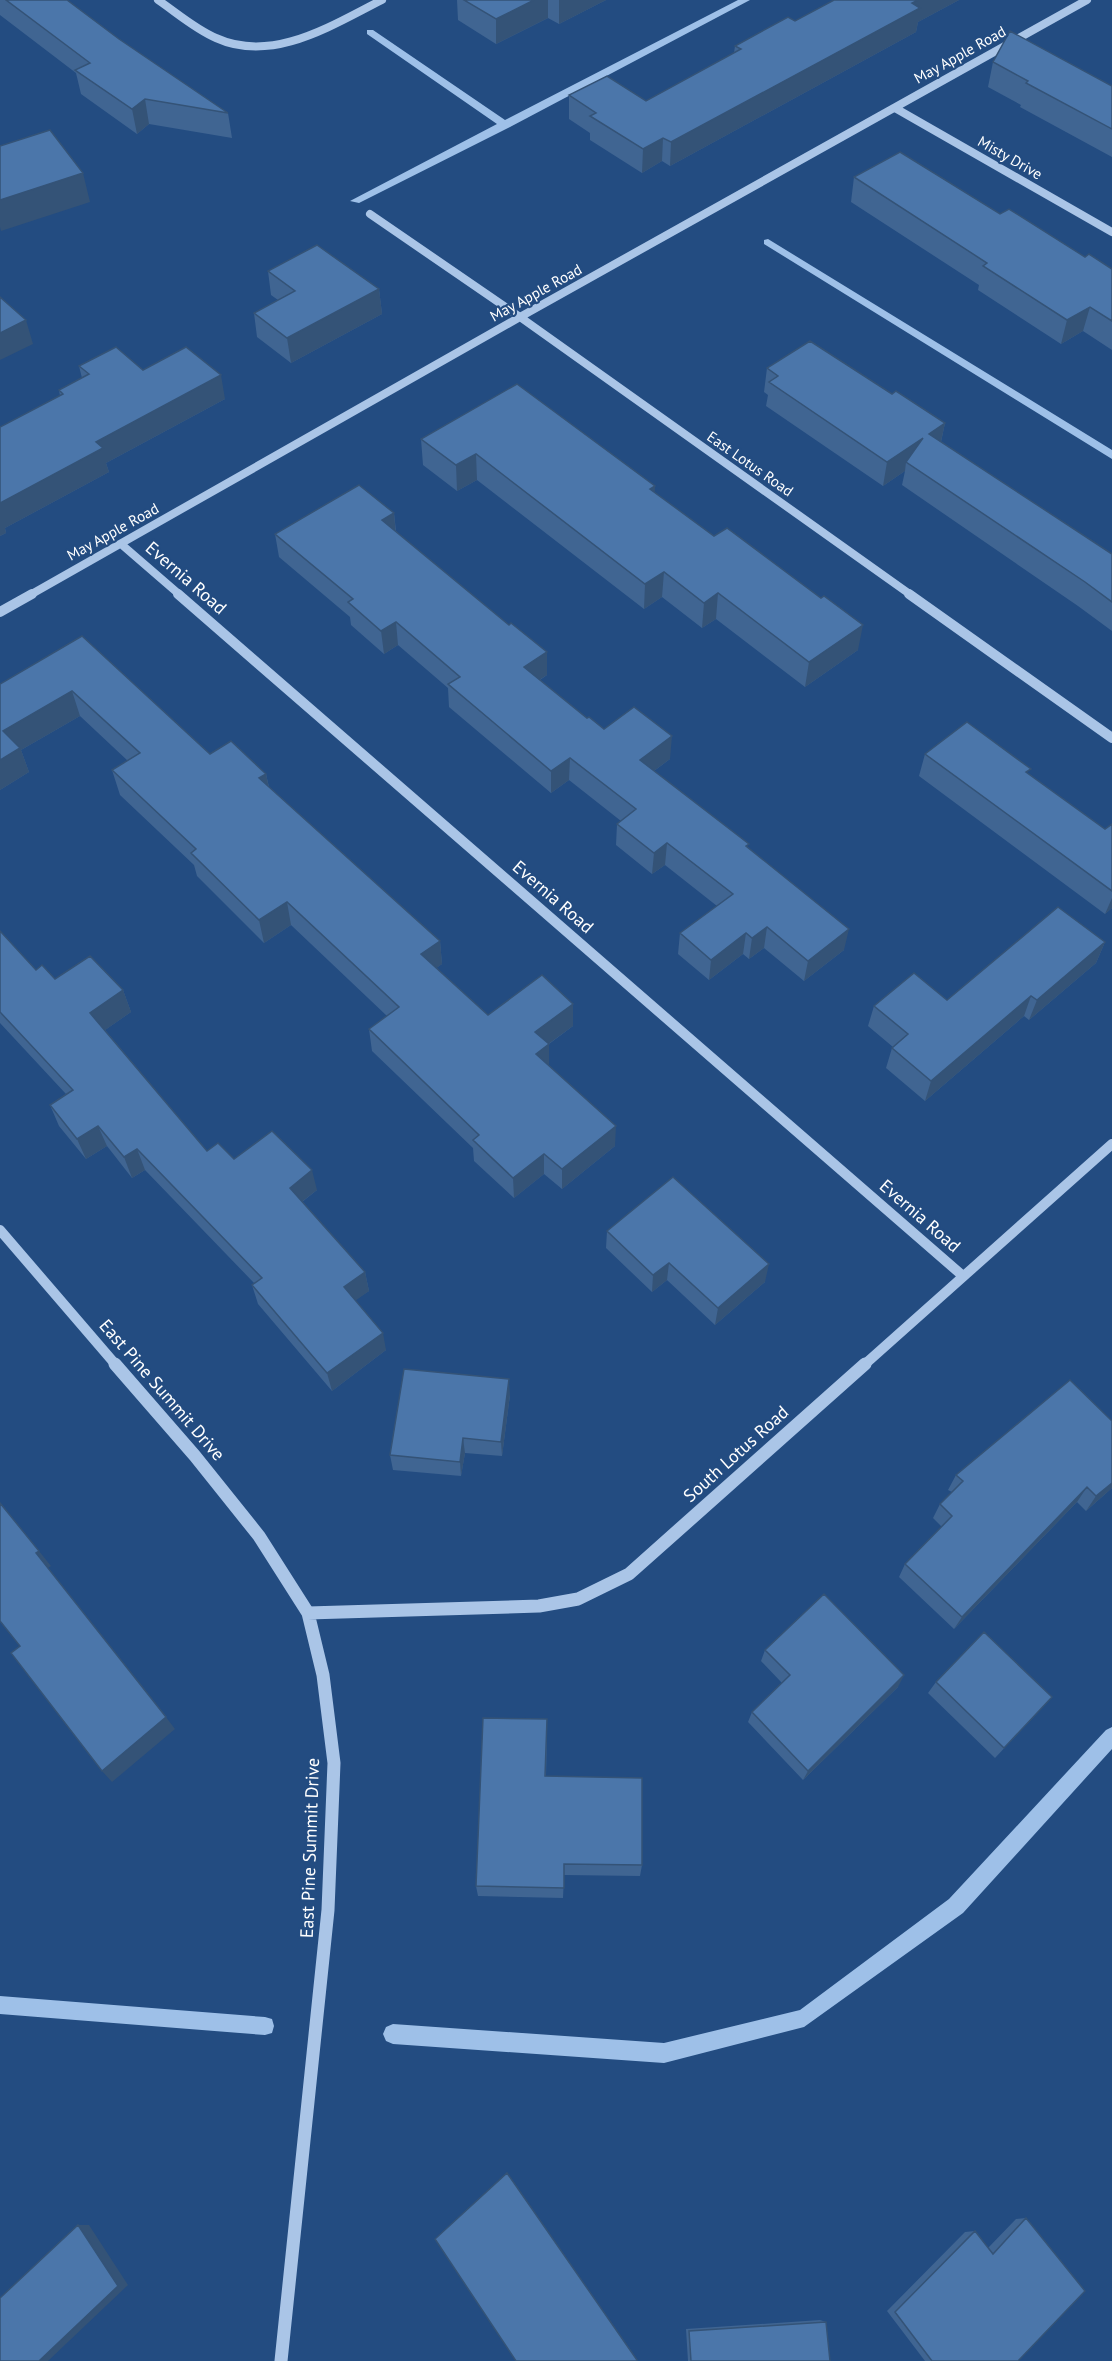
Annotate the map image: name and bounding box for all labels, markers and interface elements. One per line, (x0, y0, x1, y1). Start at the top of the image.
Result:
street label: May Apple Road (911, 22, 1009, 88)
street label: Misty Drive (975, 131, 1046, 184)
street label: May Apple Road (487, 260, 585, 326)
street label: East Lotus Road (703, 427, 797, 500)
street label: May Apple Road (64, 499, 162, 565)
street label: Evernia Road (141, 536, 232, 619)
street label: Evernia Road (508, 855, 599, 938)
street label: Evernia Road (875, 1174, 966, 1257)
street label: East Pine Summit Drive (95, 1314, 230, 1465)
street label: South Lotus Road (678, 1400, 793, 1507)
street label: East Pine Summit Drive (295, 1757, 324, 1938)

